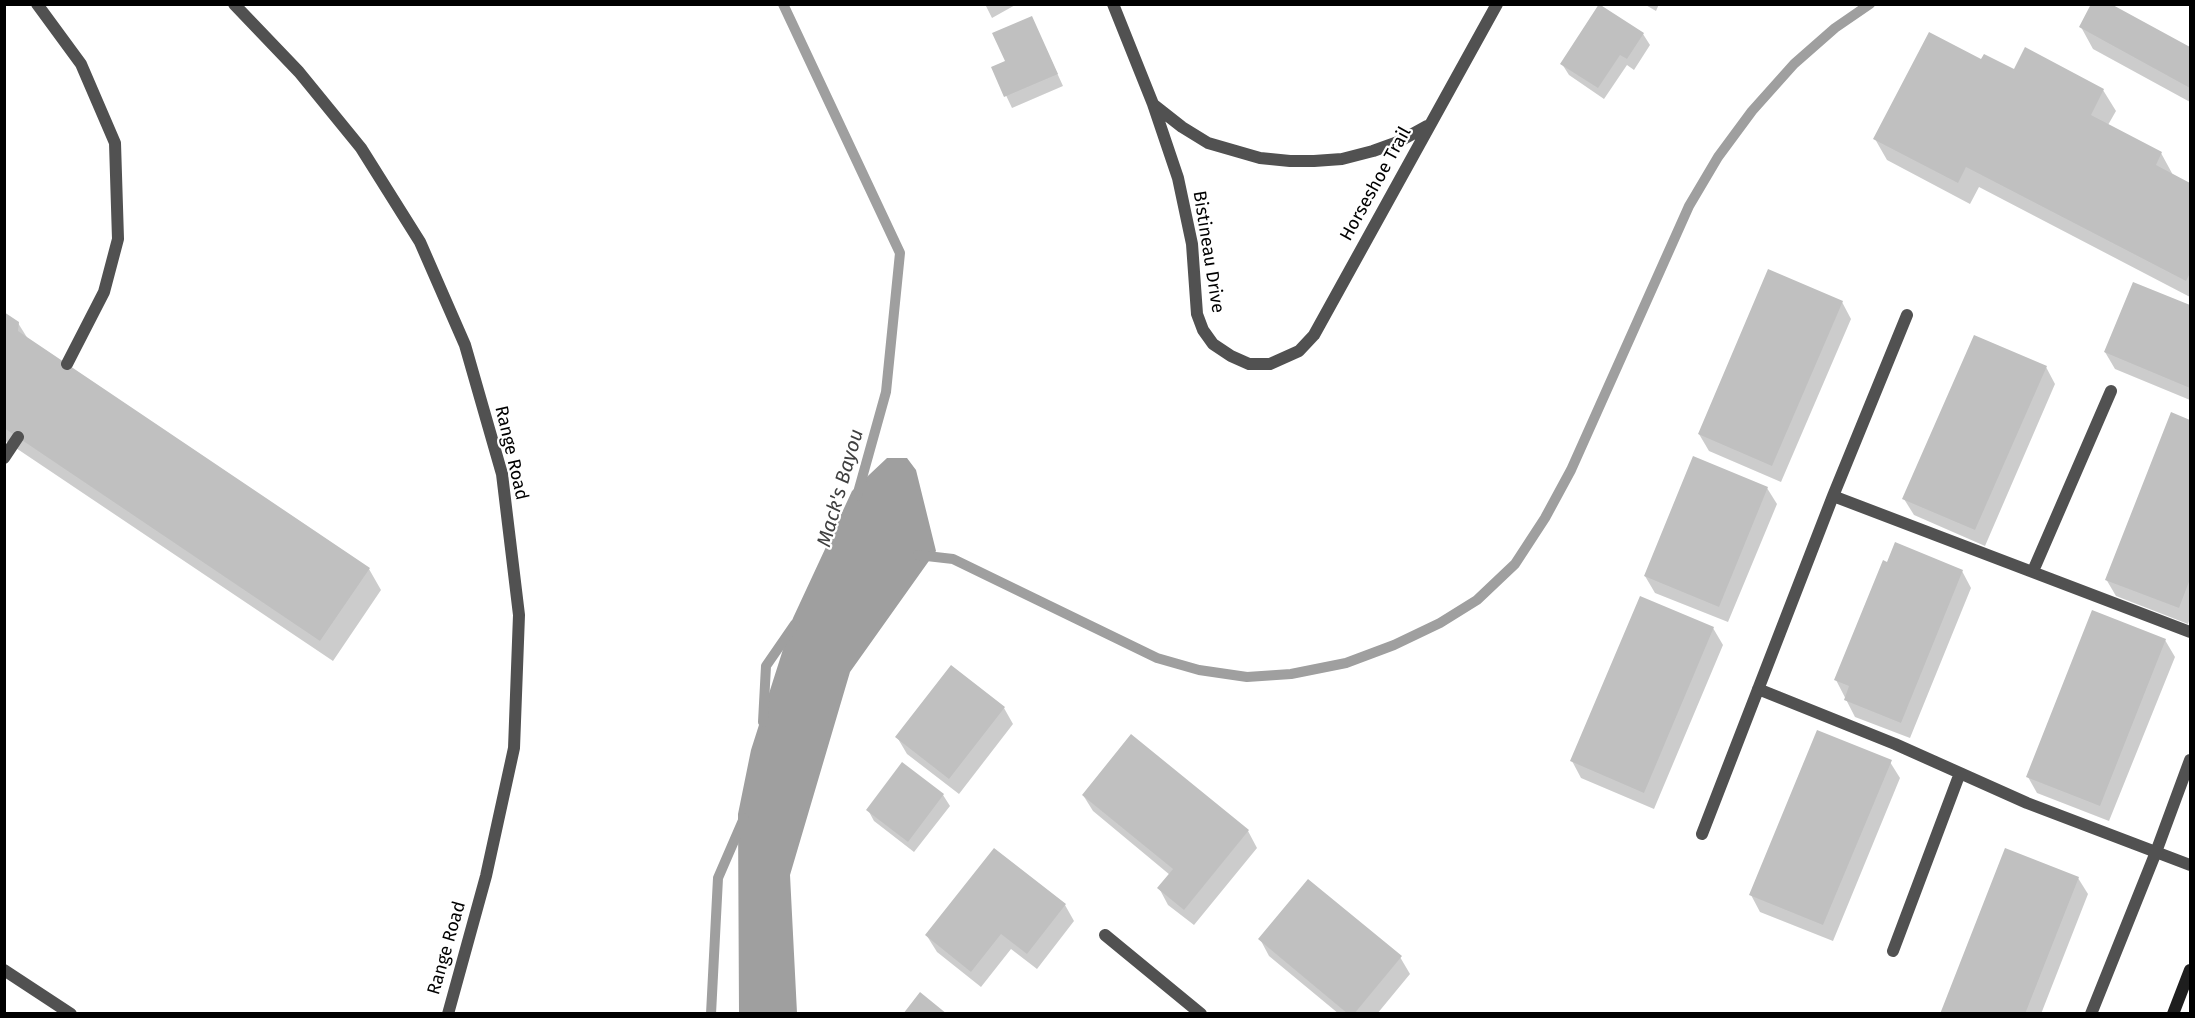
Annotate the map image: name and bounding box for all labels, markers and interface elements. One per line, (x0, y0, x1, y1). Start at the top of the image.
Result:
street label: Horseshoe Trail (1336, 123, 1416, 245)
street label: Bistineau Drive (1188, 189, 1228, 315)
street label: Range Road (490, 404, 532, 502)
water label: Mack's Bayou (813, 426, 869, 550)
street label: Range Road (423, 899, 471, 997)

